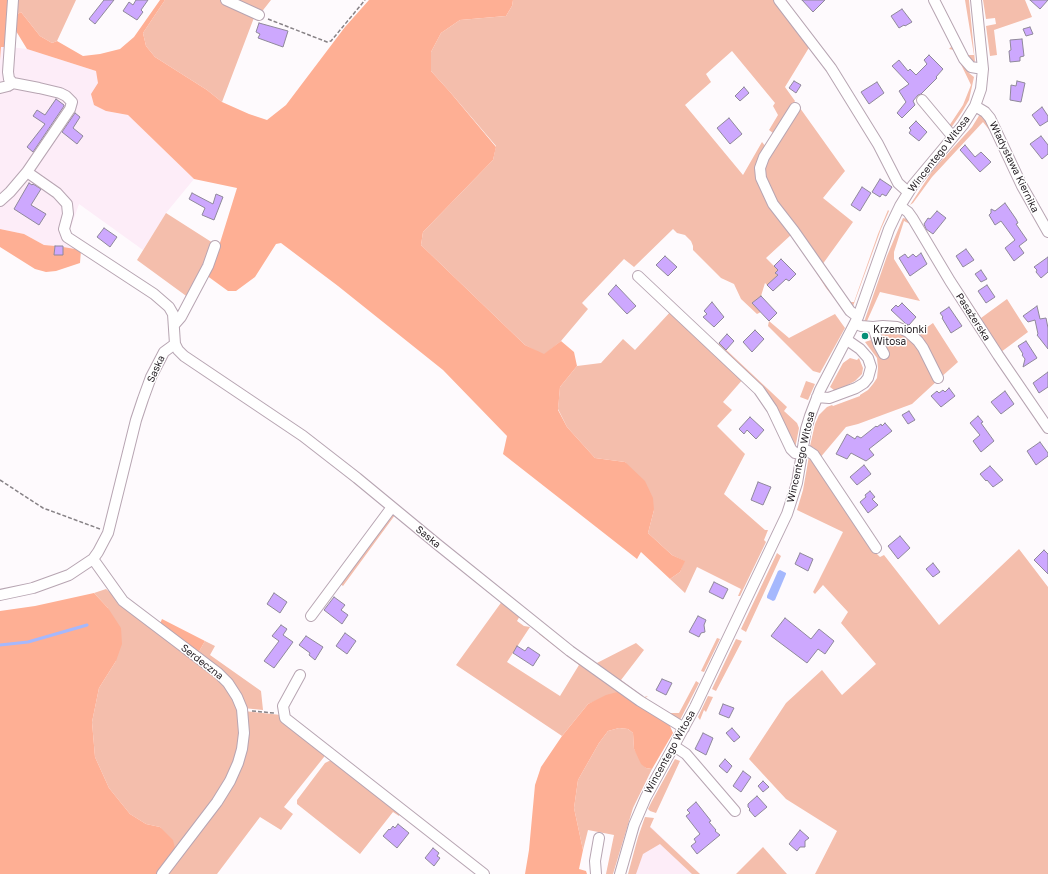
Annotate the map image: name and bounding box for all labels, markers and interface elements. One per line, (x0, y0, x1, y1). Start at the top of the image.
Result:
street label: Wincentego Witosa (906, 114, 972, 194)
street label: Władysława Kiernika (987, 120, 1041, 214)
street label: Pasażerska (953, 291, 993, 343)
place label: Krzemionki Witosa (873, 324, 927, 348)
marker: Krzemionki Witosa (860, 331, 870, 341)
street label: Saska (145, 354, 167, 384)
street label: Wincentego Witosa (785, 410, 817, 504)
street label: Saska (413, 523, 443, 551)
street label: Serdeczna (178, 642, 226, 682)
street label: Wincentego Witosa (642, 708, 698, 796)

